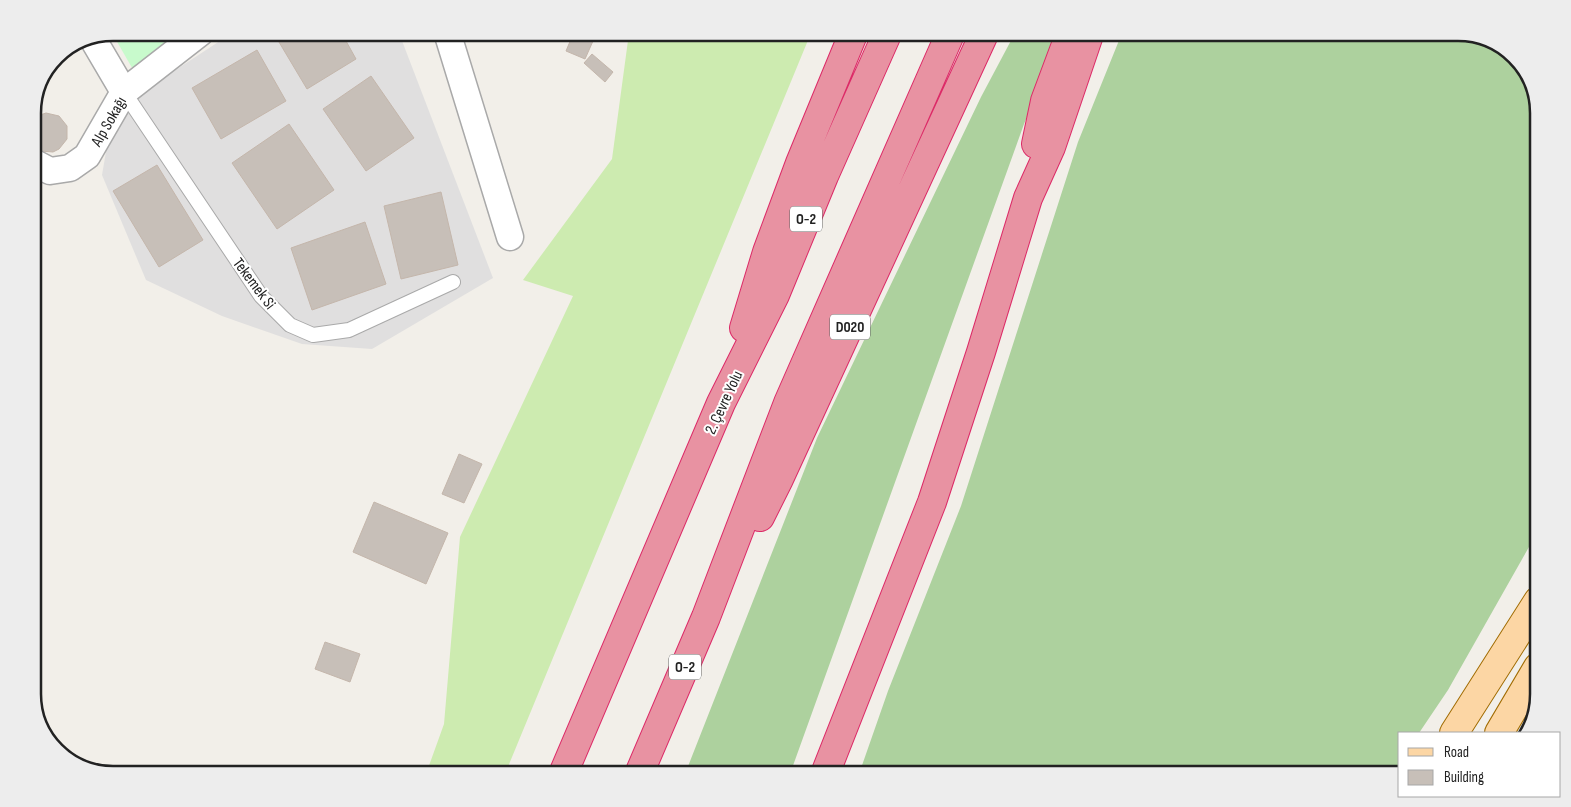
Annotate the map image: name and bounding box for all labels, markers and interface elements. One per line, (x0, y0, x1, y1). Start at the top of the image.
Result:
street label: Alp Sokağı (87, 93, 131, 151)
road number: O-2 (790, 206, 822, 232)
street label: Tekemek Si (228, 254, 279, 313)
road number: D020 (830, 314, 870, 340)
street label: 2. Çevre Yolu (701, 368, 747, 437)
road number: O-2 (669, 654, 701, 680)
legend (1398, 732, 1561, 797)
text: Road (1444, 743, 1469, 762)
text: Building (1444, 768, 1484, 787)

